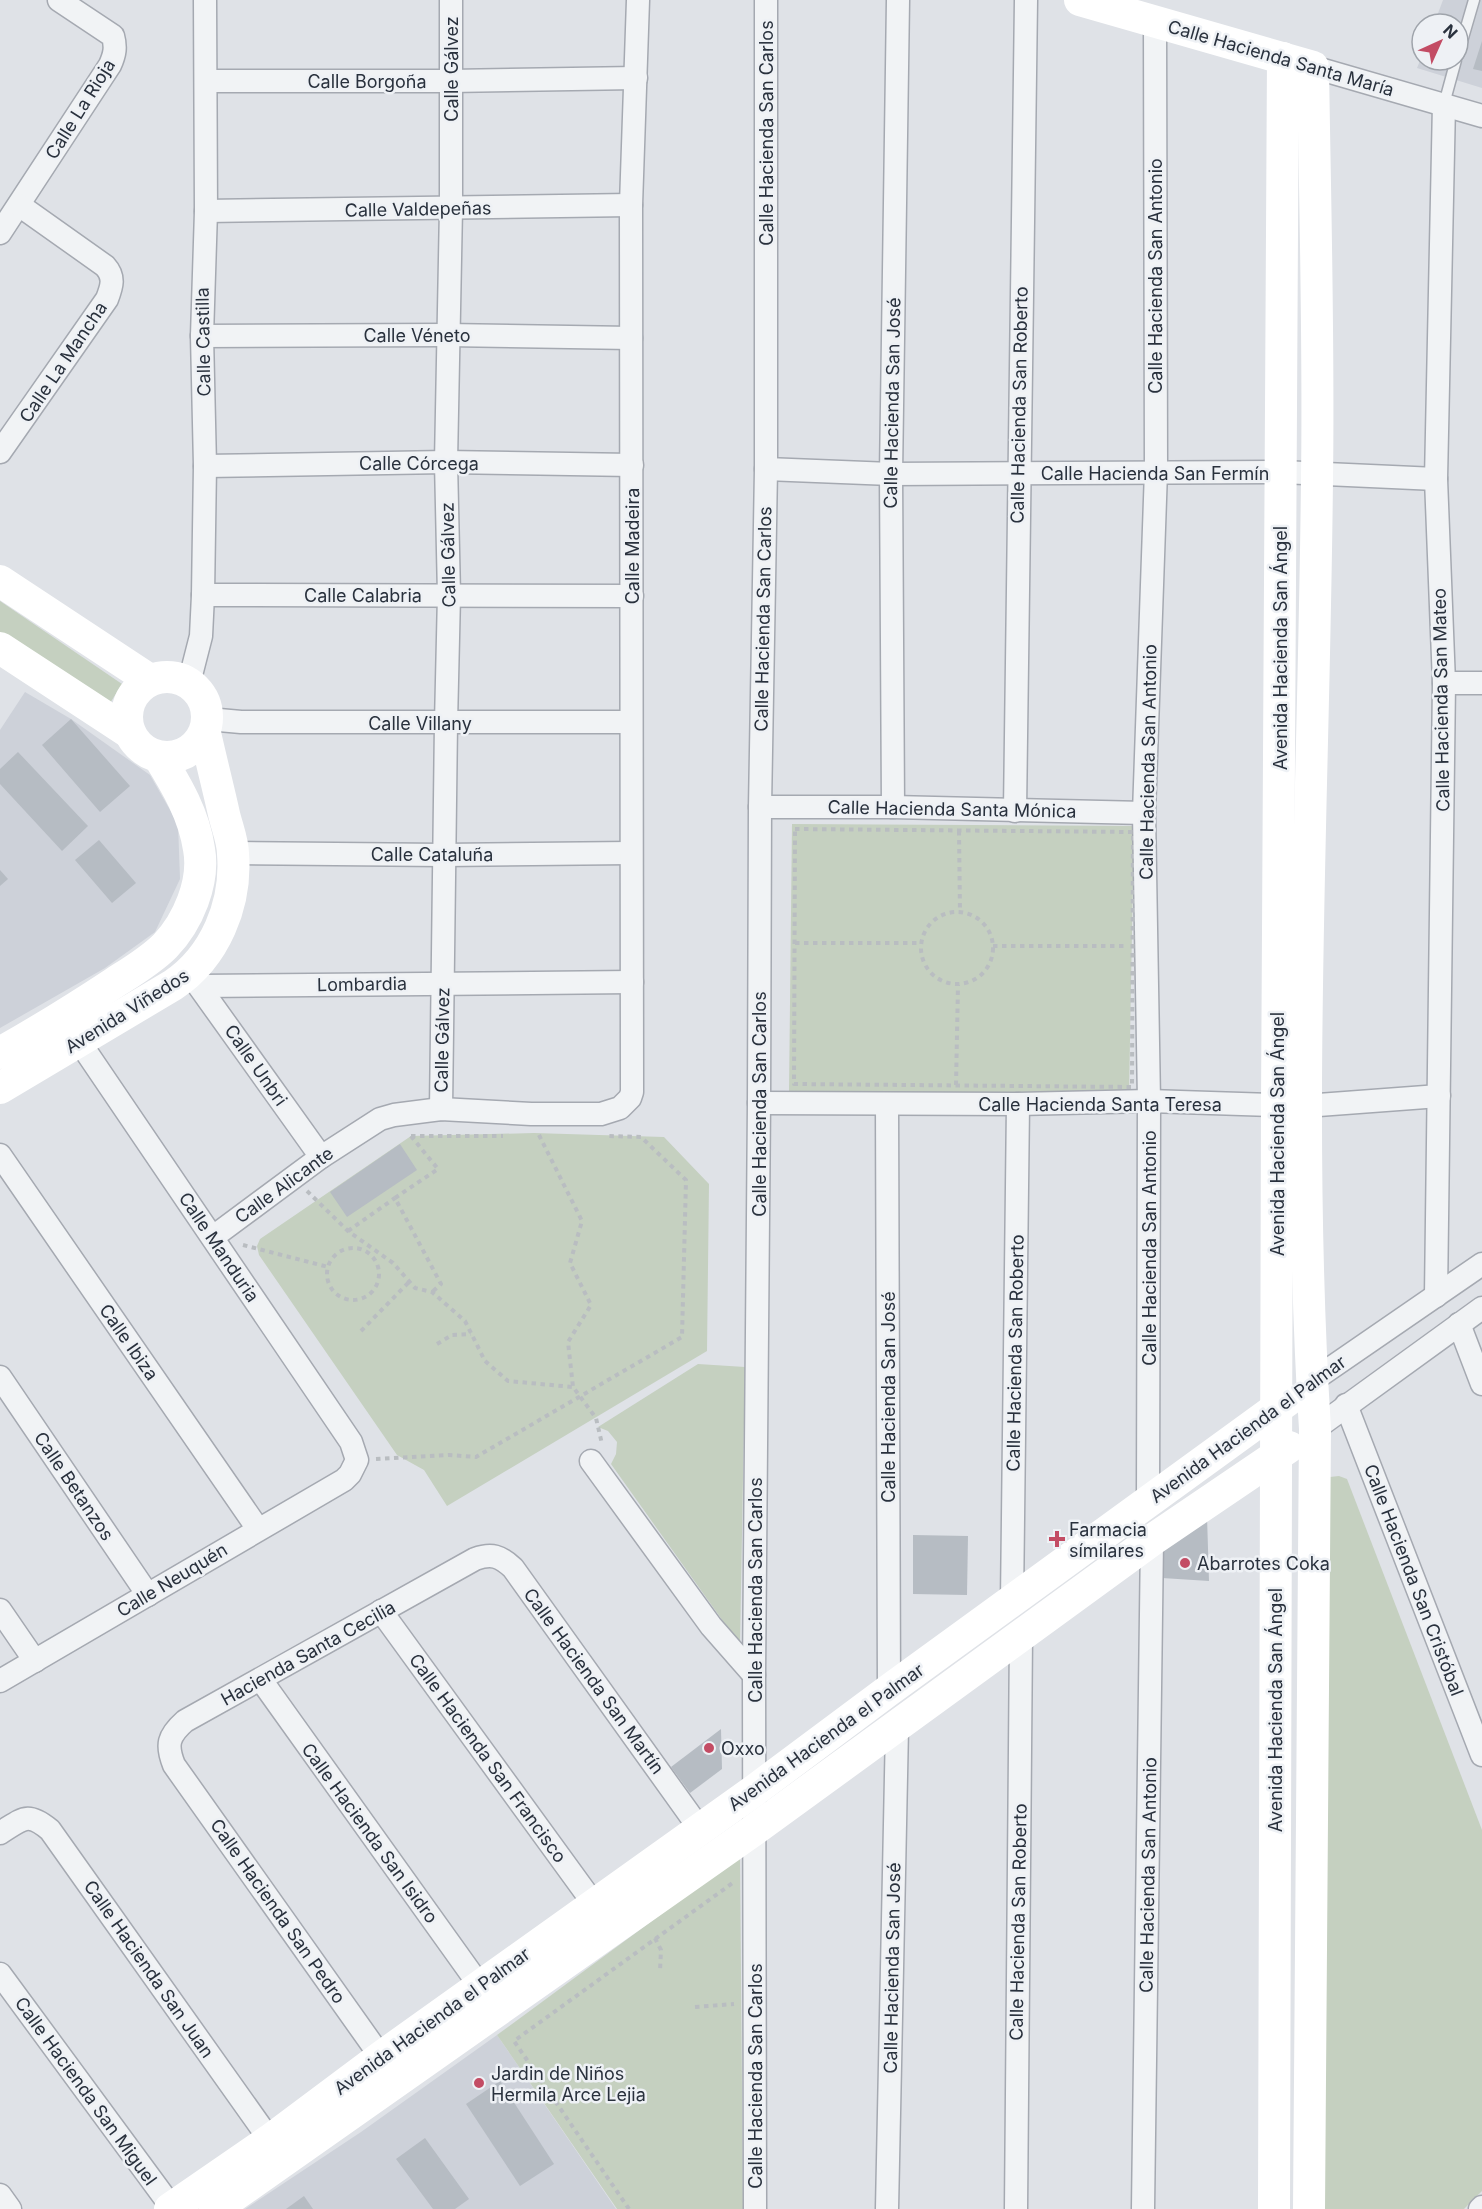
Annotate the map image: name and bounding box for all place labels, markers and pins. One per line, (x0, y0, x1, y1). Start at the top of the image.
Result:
place label: Farmacia símilares (1069, 1519, 1147, 1561)
marker: Farmacia símilares (1050, 1532, 1064, 1546)
place label: Abarrotes Coka (1197, 1553, 1330, 1574)
marker: Abarrotes Coka (1178, 1556, 1192, 1570)
place label: Oxxo (721, 1738, 765, 1759)
marker: Oxxo (702, 1741, 716, 1755)
place label: Jardin de Niños Hermila Arce Lejia (491, 2063, 646, 2105)
marker: Jardin de Niños Hermila Arce Lejia (472, 2076, 486, 2090)

